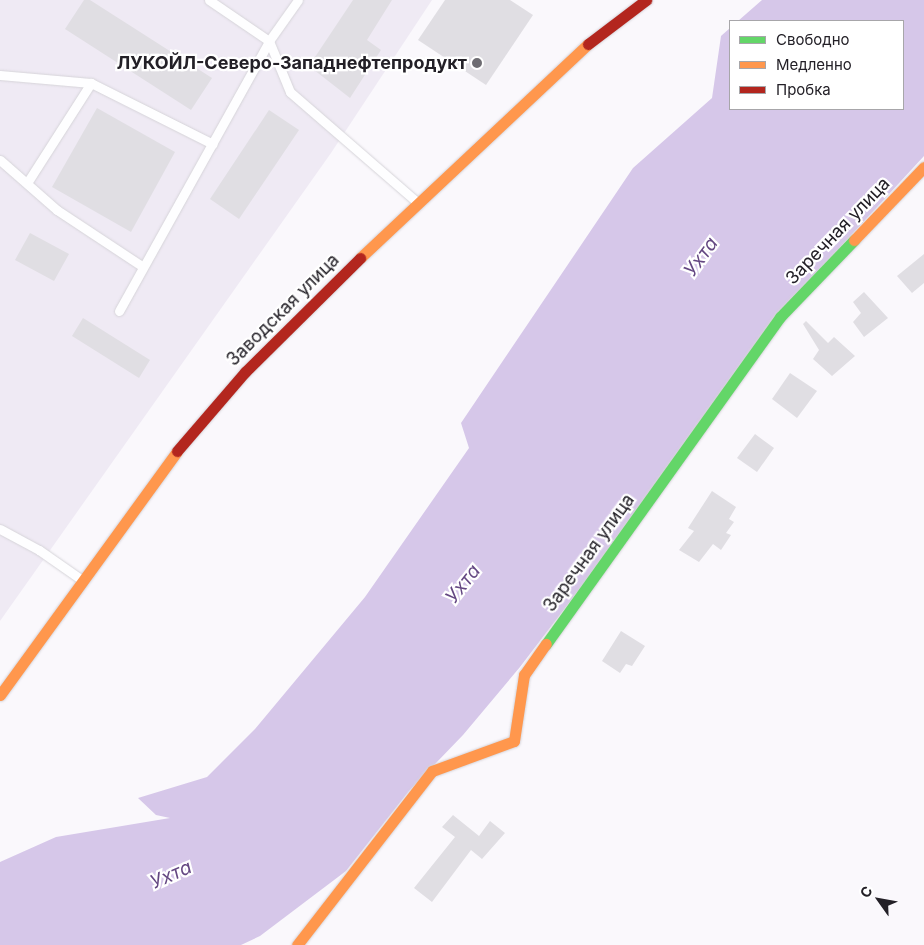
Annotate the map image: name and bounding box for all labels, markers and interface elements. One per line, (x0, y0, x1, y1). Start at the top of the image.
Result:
legend (729, 20, 904, 110)
text: Свободно (776, 30, 850, 49)
place label: ЛУКОЙЛ-Северо-Западнефтепродукт (117, 52, 467, 74)
text: Медленно (776, 55, 852, 74)
marker: ЛУКОЙЛ-Северо-Западнефтепродукт (471, 57, 483, 69)
text: Пробка (776, 80, 831, 99)
street label: Заречная улица (782, 173, 894, 289)
water label: Ухта (679, 233, 723, 281)
street label: Заводская улица (222, 249, 344, 371)
street label: Заречная улица (539, 490, 639, 616)
water label: Ухта (441, 560, 485, 608)
water label: Ухта (147, 856, 195, 894)
north arrow (854, 875, 904, 925)
text: С (856, 883, 876, 901)

